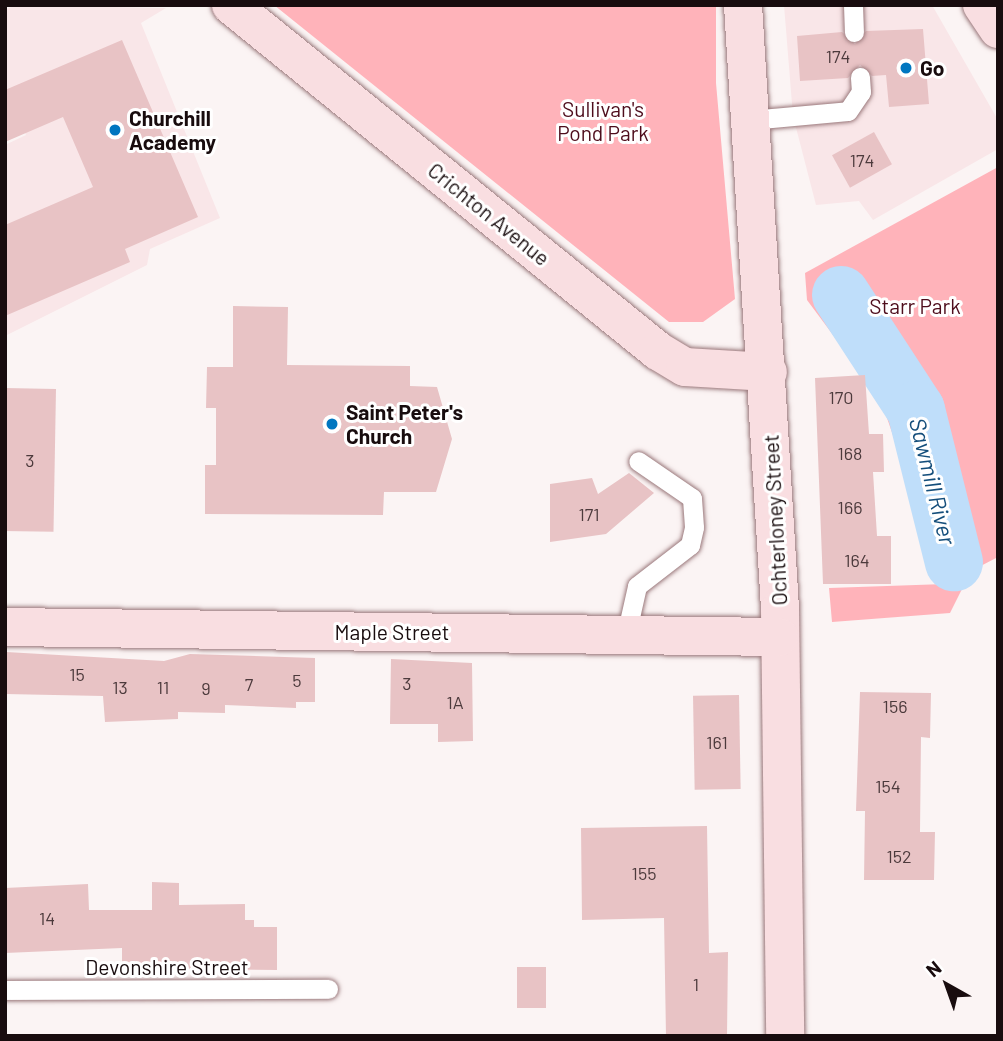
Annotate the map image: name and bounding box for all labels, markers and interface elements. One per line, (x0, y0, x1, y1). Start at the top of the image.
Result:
house number: 174 (826, 45, 850, 67)
place label: Go (920, 55, 945, 81)
marker: Go (898, 60, 914, 76)
park label: Sullivan's Pond Park (557, 96, 649, 146)
place label: Churchill Academy (129, 105, 216, 155)
marker: Churchill Academy (107, 122, 123, 138)
house number: 174 (850, 149, 874, 171)
street label: Crichton Avenue (423, 157, 555, 271)
park label: Starr Park (869, 293, 961, 319)
house number: 170 (829, 386, 853, 408)
place label: Saint Peter's Church (346, 399, 463, 449)
water label: Sawmill River (904, 415, 962, 547)
marker: Saint Peter's Church (324, 416, 340, 432)
street label: Ochterloney Street (758, 434, 792, 606)
house number: 168 (838, 442, 862, 464)
house number: 3 (25, 449, 35, 471)
house number: 166 (838, 496, 862, 518)
house number: 171 (578, 503, 600, 525)
house number: 164 (844, 549, 870, 571)
street label: Maple Street (335, 619, 449, 645)
house number: 15 (69, 663, 85, 685)
house number: 5 (292, 669, 302, 691)
house number: 3 (402, 672, 412, 694)
house number: 7 (245, 673, 253, 695)
house number: 13 (112, 676, 128, 698)
house number: 11 (157, 676, 169, 698)
house number: 9 (201, 677, 211, 699)
house number: 1A (446, 691, 464, 713)
house number: 156 (883, 695, 907, 717)
house number: 161 (706, 731, 728, 753)
house number: 154 (875, 775, 901, 797)
house number: 152 (886, 845, 912, 867)
house number: 155 (632, 862, 656, 884)
house number: 14 (39, 907, 55, 929)
north arrow (912, 950, 982, 1020)
street label: Devonshire Street (85, 954, 249, 980)
text: N (921, 956, 945, 981)
house number: 1 (693, 973, 699, 995)

